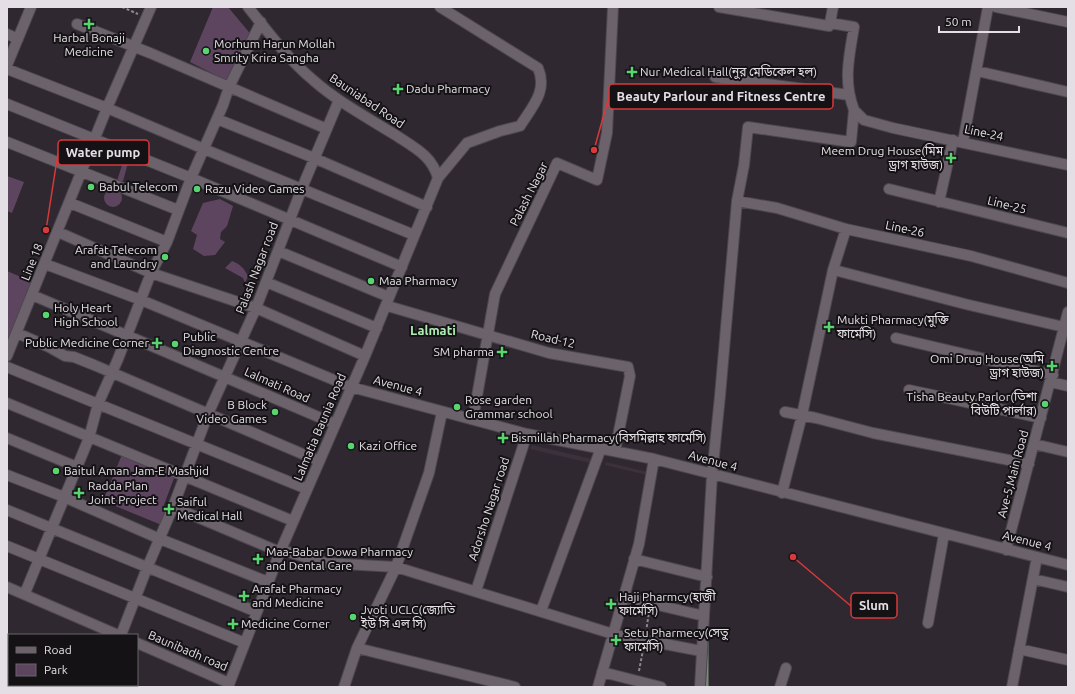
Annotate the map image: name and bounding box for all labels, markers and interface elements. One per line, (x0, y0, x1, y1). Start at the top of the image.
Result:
scale bar (939, 8, 1019, 34)
text: 50 m (945, 15, 972, 28)
marker: Harbal Bonaji Medicine (84, 19, 94, 29)
place label: Harbal Bonaji Medicine (53, 31, 125, 58)
place label: Morhum Harun Mollah Smrity Krira Sangha (214, 37, 335, 64)
marker: Morhum Harun Mollah Smrity Krira Sangha (201, 46, 211, 56)
place label: Nur Medical Hall(নুর মেডিকেল হল) (640, 64, 817, 80)
marker: Nur Medical Hall(নুর মেডিকেল হল) (627, 67, 637, 77)
street label: Bauniabad Road (327, 71, 407, 130)
place label: Dadu Pharmacy (406, 82, 490, 95)
marker: Dadu Pharmacy (393, 84, 403, 94)
callout: Beauty Parlour and Fitness Centre (609, 84, 833, 109)
text: Beauty Parlour and Fitness Centre (617, 89, 825, 103)
street label: Line-24 (963, 122, 1005, 143)
callout: Water pump (58, 140, 149, 165)
place label: Meem Drug House(মিম ড্রাগ হাউজ) (821, 143, 944, 172)
text: Water pump (66, 145, 141, 159)
marker: Meem Drug House(মিম ড্রাগ হাউজ) (946, 153, 956, 163)
street label: Palash Nagar (507, 159, 550, 228)
place label: Babul Telecom (99, 180, 178, 193)
marker: Babul Telecom (86, 182, 96, 192)
place label: Razu Video Games (205, 182, 304, 195)
marker: Razu Video Games (192, 184, 202, 194)
street label: Line-25 (986, 193, 1028, 216)
street label: Line-26 (884, 218, 926, 239)
street label: Palash Nagar road (233, 220, 280, 316)
street label: Line 18 (18, 241, 45, 282)
place label: Arafat Telecom and Laundry (75, 243, 157, 270)
marker: Arafat Telecom and Laundry (160, 252, 170, 262)
place label: Maa Pharmacy (379, 274, 457, 287)
marker: Maa Pharmacy (366, 276, 376, 286)
place label: Holy Heart High School (54, 301, 118, 328)
marker: Holy Heart High School (41, 310, 51, 320)
place label: Mukti Pharmacy(মুক্তি ফার্মেসি) (836, 312, 949, 341)
marker: Mukti Pharmacy(মুক্তি ফার্মেসি) (824, 322, 834, 332)
district label: Lalmati (410, 323, 456, 337)
street label: Road-12 (530, 327, 576, 350)
place label: Public Diagnostic Centre (183, 330, 279, 357)
place label: Public Medicine Corner (25, 336, 149, 349)
marker: Public Medicine Corner (152, 338, 162, 348)
marker: Public Diagnostic Centre (170, 339, 180, 349)
place label: SM pharma (433, 345, 494, 358)
marker: SM pharma (497, 347, 507, 357)
place label: Omi Drug House(অমি ড্রাগ হাউজ) (930, 351, 1045, 380)
marker: Omi Drug House(অমি ড্রাগ হাউজ) (1047, 361, 1057, 371)
street label: Lalmati Road (243, 364, 312, 405)
street label: Lalmatia Baunia Road (291, 371, 348, 483)
street label: Avenue 4 (372, 373, 424, 398)
place label: Tisha Beauty Parlor(তিশা বিউটি পার্লার) (906, 389, 1038, 418)
place label: Rose garden Grammar school (465, 393, 553, 420)
place label: B Block Video Games (196, 398, 267, 425)
marker: Tisha Beauty Parlor(তিশা বিউটি পার্লার) (1040, 399, 1050, 409)
marker: Rose garden Grammar school (452, 402, 462, 412)
marker: B Block Video Games (270, 407, 280, 417)
street label: Ave-5,Main Road (995, 429, 1030, 519)
place label: Bismillah Pharmacy(বিসমিল্লাহ ফার্মেসি) (511, 430, 707, 445)
marker: Bismillah Pharmacy(বিসমিল্লাহ ফার্মেসি) (498, 433, 508, 443)
place label: Kazi Office (359, 439, 417, 452)
marker: Kazi Office (346, 441, 356, 451)
street label: Avenue 4 (687, 448, 739, 473)
street label: Adorsho Nagar road (466, 455, 511, 562)
place label: Baitul Aman Jam-E Mashjid (64, 464, 209, 477)
marker: Baitul Aman Jam-E Mashjid (51, 466, 61, 476)
place label: Radda Plan Joint Project (88, 479, 157, 506)
marker: Radda Plan Joint Project (73, 487, 85, 499)
place label: Saiful Medical Hall (177, 495, 242, 522)
marker: Saiful Medical Hall (164, 504, 174, 514)
street label: Avenue 4 (1001, 528, 1053, 553)
place label: Maa-Babar Dowa Pharmacy and Dental Care (266, 545, 413, 572)
marker: Maa-Babar Dowa Pharmacy and Dental Care (253, 554, 263, 564)
place label: Arafat Pharmacy and Medicine (252, 582, 342, 609)
place label: Haji Pharmcy(হাজী ফার্মেসি) (618, 589, 716, 618)
marker: Arafat Pharmacy and Medicine (239, 591, 249, 601)
callout: Slum (851, 593, 897, 618)
text: Slum (859, 598, 889, 612)
marker: Haji Pharmcy(হাজী ফার্মেসি) (606, 599, 616, 609)
place label: Jyoti UCLC(জ্যোতি ইউ সি এল সি) (360, 602, 456, 631)
marker: Jyoti UCLC(জ্যোতি ইউ সি এল সি) (348, 612, 358, 622)
place label: Medicine Corner (241, 617, 330, 630)
marker: Medicine Corner (228, 619, 238, 629)
place label: Setu Pharmecy(সেতু ফার্মেসি) (623, 626, 729, 654)
street label: Baunibadh road (147, 628, 230, 673)
legend (8, 634, 138, 686)
marker: Setu Pharmecy(সেতু ফার্মেসি) (611, 635, 621, 645)
text: Road (44, 643, 72, 656)
text: Park (44, 663, 68, 676)

